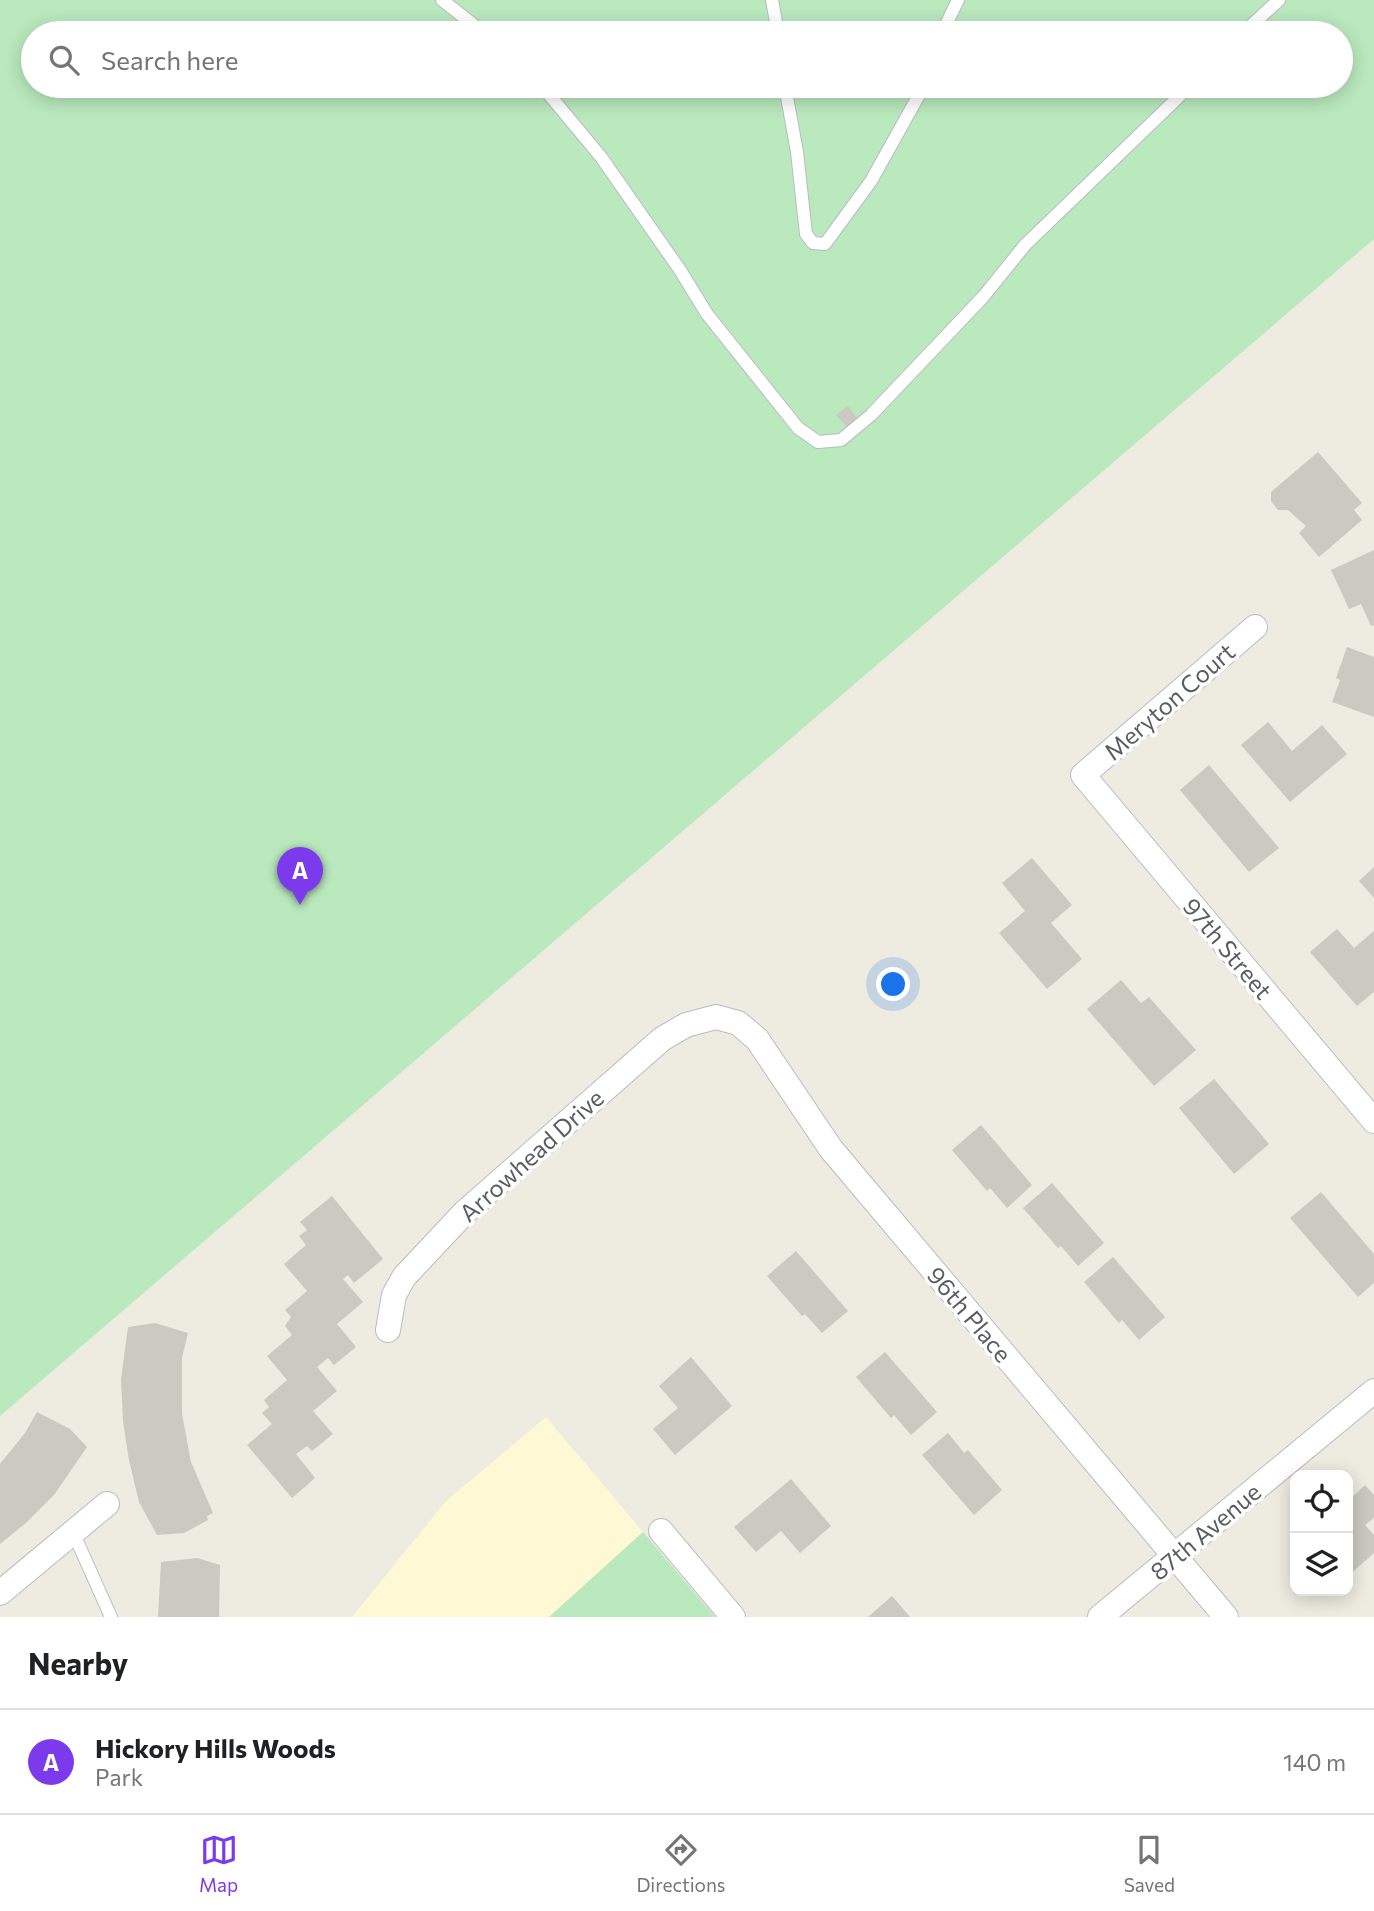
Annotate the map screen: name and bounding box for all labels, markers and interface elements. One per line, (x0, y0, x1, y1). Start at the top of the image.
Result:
search box (21, 21, 1353, 98)
icon: search (45, 41, 83, 79)
text: Search here (101, 44, 239, 75)
street label: Meryton Court (1098, 636, 1240, 766)
pin: A (277, 847, 323, 905)
street label: 97th Street (1177, 892, 1279, 1005)
your location (876, 967, 910, 1001)
street label: Arrowhead Drive (453, 1083, 609, 1227)
street label: 96th Place (922, 1260, 1018, 1368)
map controls (1290, 1470, 1353, 1596)
button: locate (1290, 1470, 1353, 1533)
street label: 87th Avenue (1144, 1476, 1266, 1586)
button: layers (1290, 1533, 1353, 1596)
text: Nearby (28, 1644, 128, 1681)
text: Hickory Hills Woods (95, 1732, 336, 1763)
text: A (43, 1748, 59, 1776)
text: 140 m (1283, 1748, 1346, 1776)
text: Park (95, 1763, 143, 1791)
tab: Map (199, 1831, 238, 1896)
tab: Directions (636, 1831, 726, 1896)
tab: Saved (1124, 1831, 1175, 1896)

